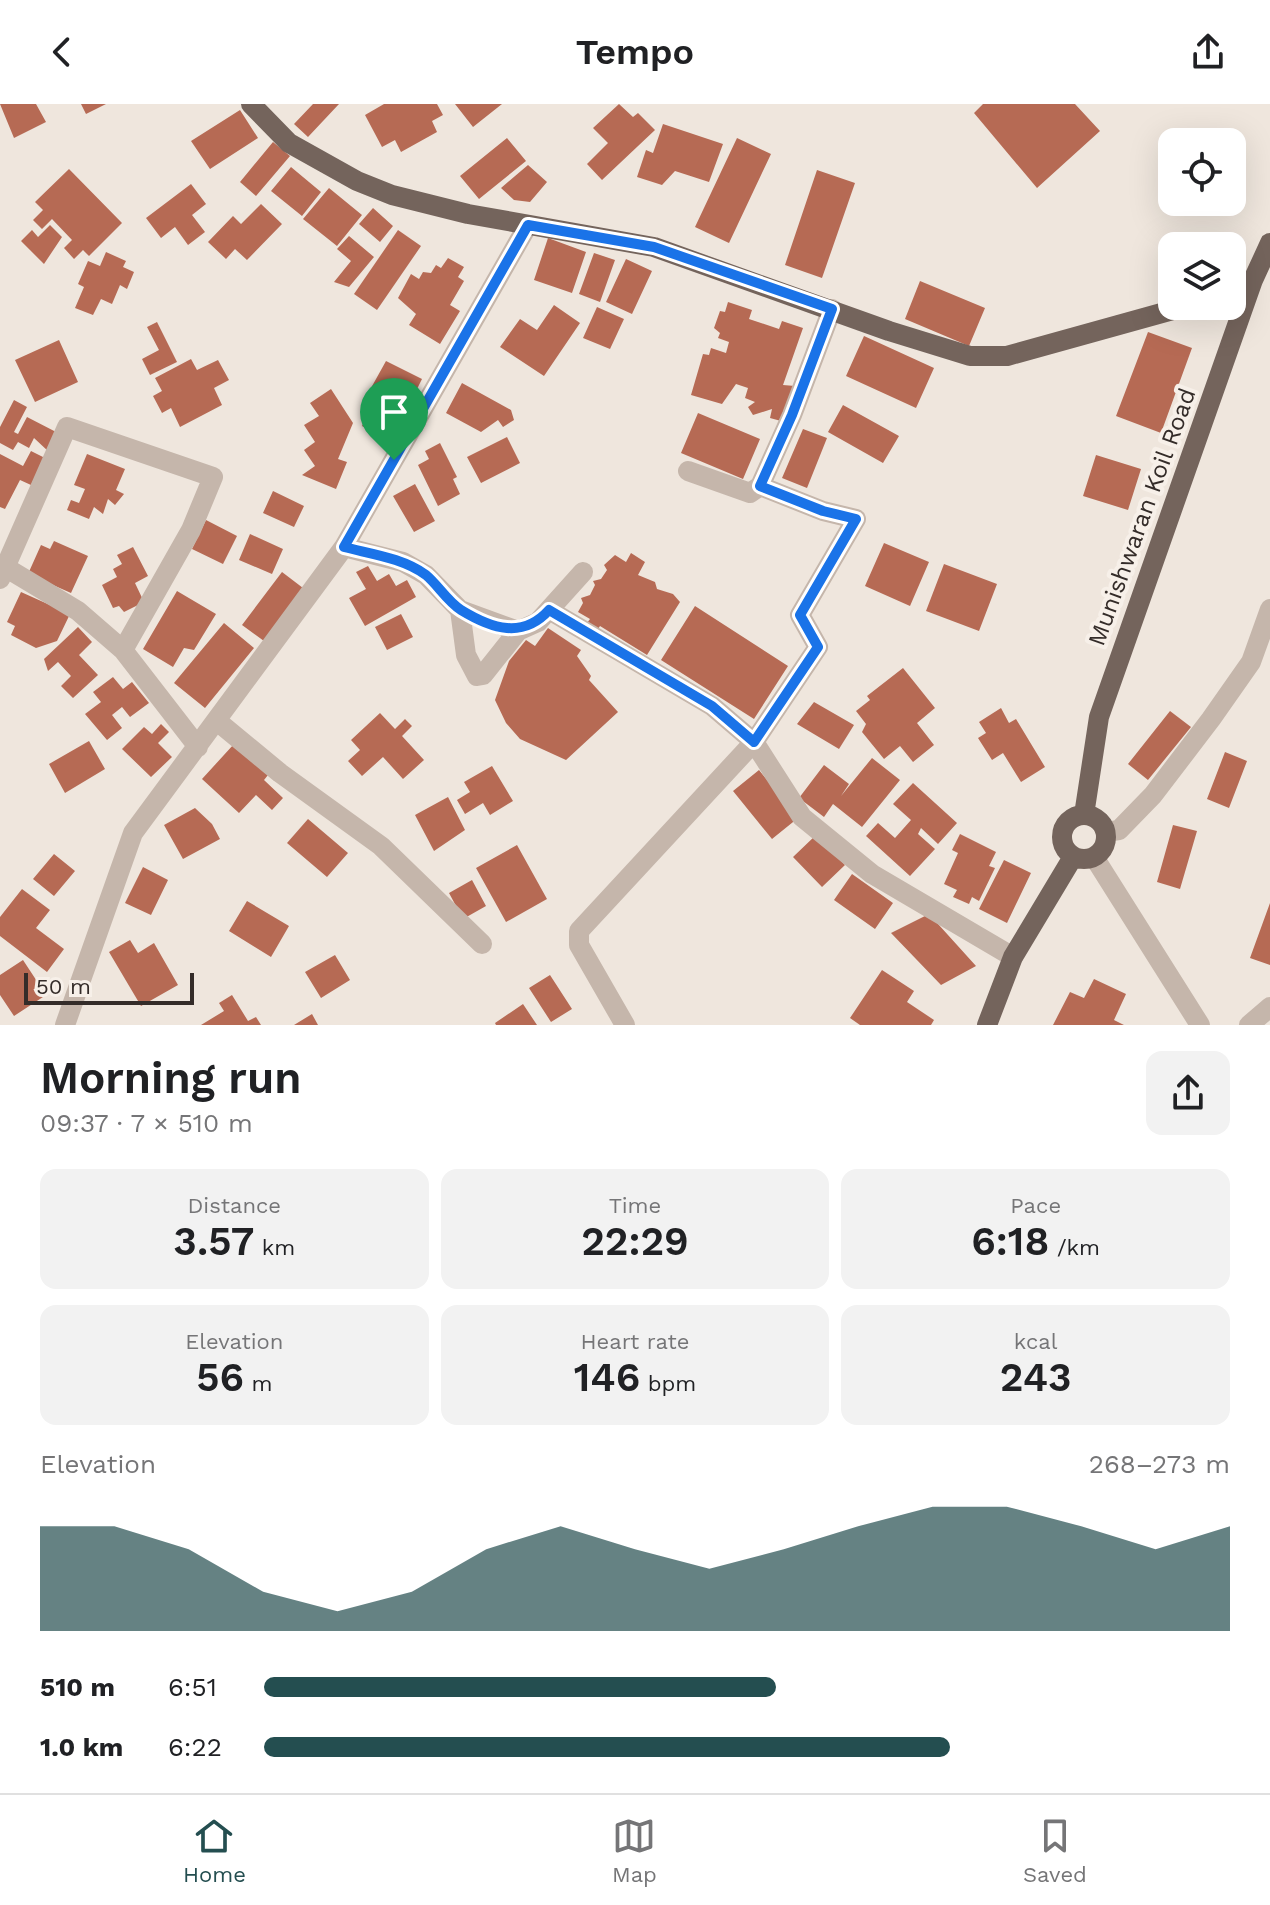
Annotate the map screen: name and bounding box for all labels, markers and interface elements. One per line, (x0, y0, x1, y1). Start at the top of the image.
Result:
icon: back (40, 30, 84, 74)
icon: share (1186, 30, 1230, 74)
text: Tempo (576, 31, 694, 73)
map controls (1158, 128, 1246, 320)
button: locate (1158, 128, 1246, 216)
button: layers (1158, 232, 1246, 320)
pin (360, 378, 428, 460)
street label: Munishwaran Koil Road (1082, 384, 1202, 650)
icon: arrive (372, 390, 416, 434)
scale bar (24, 969, 194, 1005)
text: 50 m (36, 974, 91, 999)
button: share (1146, 1051, 1230, 1135)
text: Morning run (40, 1052, 301, 1104)
text: 09:37 · 7 × 510 m (40, 1108, 253, 1138)
text: Distance (188, 1193, 281, 1218)
text: Time (609, 1193, 661, 1218)
text: Pace (1010, 1193, 1061, 1218)
text: 3.57 (173, 1218, 254, 1265)
text: 22:29 (581, 1218, 689, 1265)
text: 6:18 (971, 1218, 1049, 1265)
text: km (254, 1235, 295, 1260)
text: /km (1049, 1235, 1100, 1260)
text: Elevation (185, 1329, 283, 1354)
text: Heart rate (581, 1329, 689, 1354)
text: kcal (1014, 1329, 1057, 1354)
text: 56 (196, 1354, 244, 1401)
text: 146 (574, 1354, 640, 1401)
text: 243 (1000, 1354, 1072, 1401)
text: m (244, 1371, 272, 1396)
text: bpm (640, 1371, 696, 1396)
text: Elevation (40, 1449, 156, 1479)
text: 268–273 m (1089, 1449, 1230, 1479)
text: 510 m (40, 1672, 115, 1702)
text: 6:51 (168, 1672, 217, 1702)
text: 1.0 km (40, 1732, 123, 1762)
text: 6:22 (168, 1732, 222, 1762)
tab: Home (183, 1814, 246, 1887)
tab: Map (612, 1814, 657, 1887)
tab: Saved (1023, 1814, 1087, 1887)

